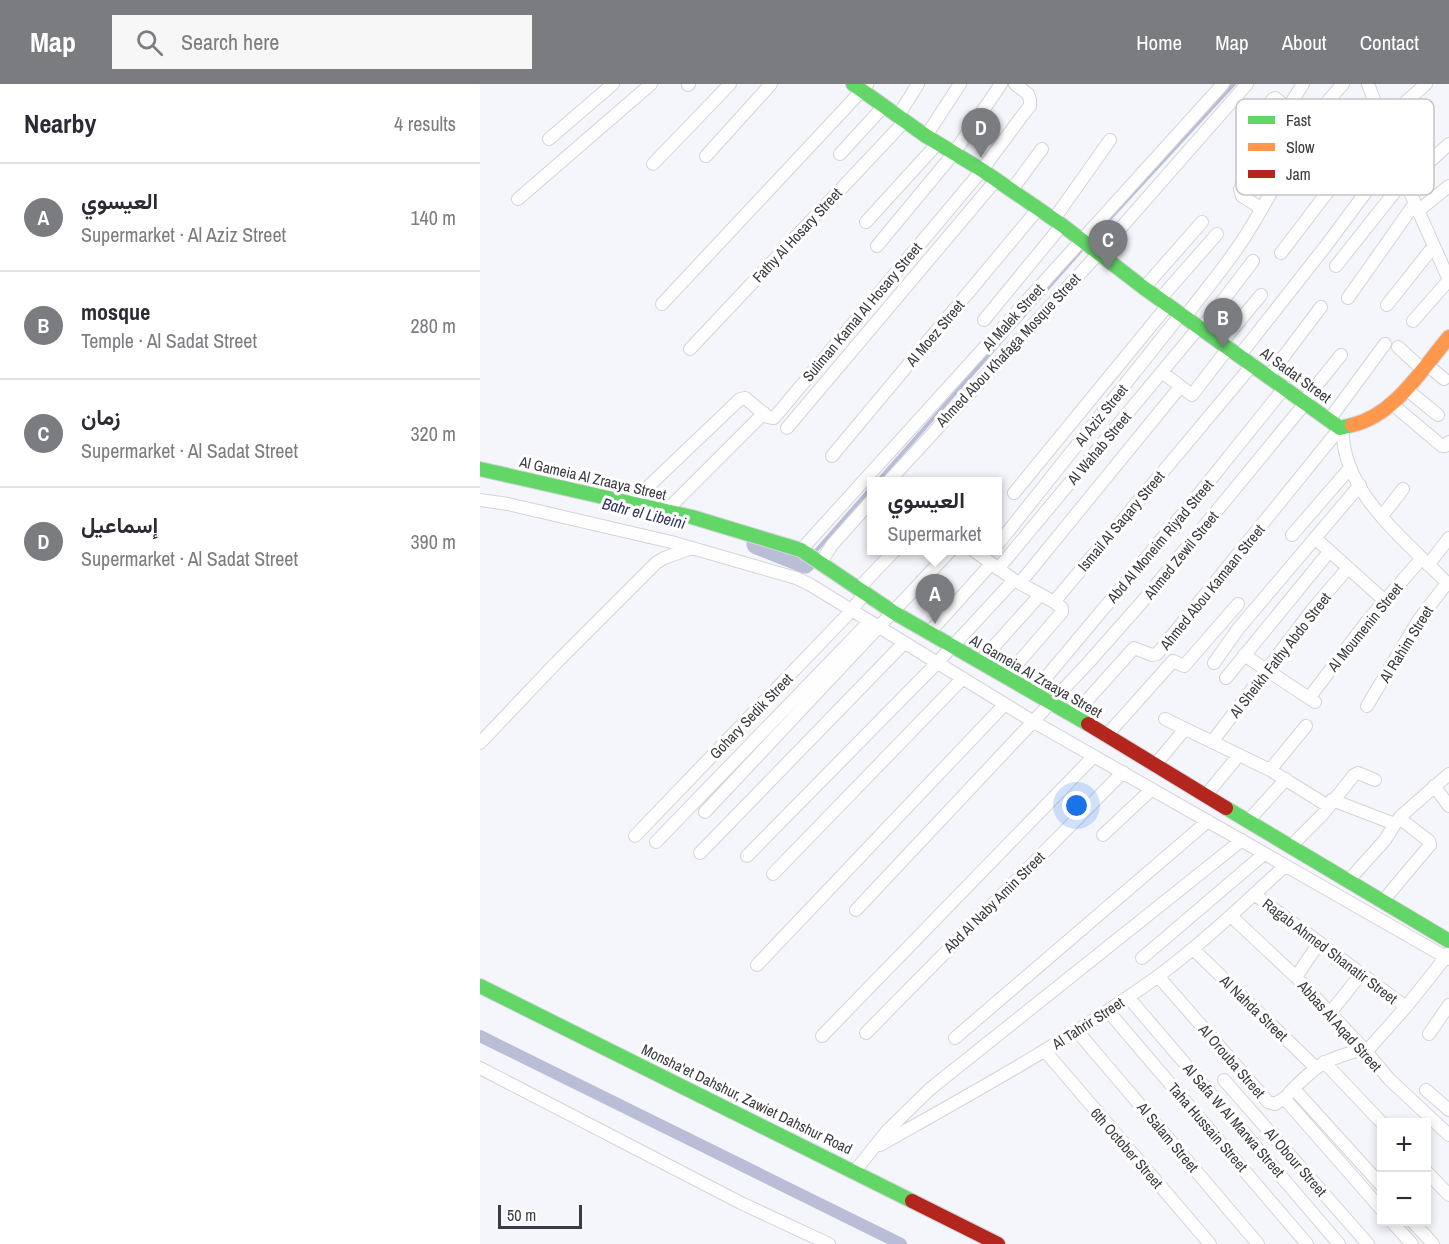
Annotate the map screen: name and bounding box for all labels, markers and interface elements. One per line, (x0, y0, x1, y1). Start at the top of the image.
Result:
search box (112, 15, 532, 69)
text: Map (30, 23, 76, 61)
icon: search (133, 26, 166, 59)
text: Search here (181, 27, 279, 57)
text: Home (1136, 28, 1182, 57)
text: Map (1215, 28, 1249, 57)
text: About (1282, 28, 1327, 57)
text: Contact (1360, 28, 1419, 57)
legend (1236, 99, 1434, 195)
text: Nearby (24, 106, 96, 141)
pin: D (962, 109, 1000, 158)
text: Fast (1286, 109, 1311, 131)
text: 4 results (394, 110, 456, 137)
text: Slow (1286, 136, 1315, 158)
text: Jam (1286, 163, 1311, 185)
street label: Fathy Al Hosary Street (748, 183, 847, 287)
text: العيسوي (81, 186, 158, 216)
text: A (38, 204, 49, 231)
text: 140 m (410, 204, 456, 231)
pin: C (1088, 220, 1128, 270)
text: Supermarket · Al Aziz Street (81, 221, 286, 248)
street label: Suliman Kamal Al Hosary Street (797, 238, 927, 386)
street label: Ahmed Abou Khafaga Mosque Street (930, 268, 1085, 432)
street label: Al Malek Street (977, 279, 1049, 356)
street label: Al Moez Street (900, 295, 969, 371)
text: mosque (81, 297, 150, 327)
pin: B (1204, 298, 1242, 348)
text: B (38, 312, 49, 339)
text: 280 m (410, 312, 456, 339)
text: Temple · Al Sadat Street (81, 327, 257, 354)
street label: Al Sadat Street (1256, 342, 1336, 408)
street label: Al Aziz Street (1069, 379, 1133, 451)
text: زمان (81, 402, 121, 432)
street label: Al Wahab Street (1062, 407, 1136, 490)
text: C (38, 420, 49, 447)
text: 320 m (410, 420, 456, 447)
text: Supermarket · Al Sadat Street (81, 437, 298, 464)
street label: Al Gameia Al Zraaya Street (517, 451, 669, 505)
street label: Ismail Al Saqary Street (1073, 466, 1170, 576)
street label: Abd Al Moneim Riyad Street (1101, 474, 1218, 608)
popup (867, 477, 1002, 555)
text: العيسوي (888, 485, 965, 515)
water label: Bahr el Libeini (600, 492, 688, 534)
street label: Ahmed Zewil Street (1138, 506, 1224, 604)
text: إسماعيل (81, 510, 158, 540)
street label: Ahmed Abou Kamaan Street (1154, 519, 1270, 655)
text: Supermarket (888, 520, 981, 547)
text: D (38, 528, 49, 555)
text: 390 m (410, 528, 456, 555)
text: Supermarket · Al Sadat Street (81, 545, 298, 572)
pin: A (916, 574, 954, 624)
street label: Al Moumenin Street (1322, 578, 1408, 677)
street label: Al Sheikh Fathy Abdo Street (1224, 587, 1336, 723)
street label: Al Rahim Street (1374, 601, 1438, 687)
street label: Al Gameia Al Zraaya Street (965, 629, 1107, 723)
street label: Gohary Sedik Street (705, 668, 798, 763)
your location (1062, 791, 1091, 820)
street label: Abd Al Naby Amin Street (938, 846, 1050, 958)
street label: Ragab Ahmed Shanatir Street (1258, 893, 1402, 1009)
street label: Al Nahda Street (1215, 970, 1293, 1046)
street label: Abbas Al Aqad Street (1293, 975, 1387, 1077)
street label: Al Tahrir Street (1047, 992, 1129, 1055)
street label: Al Orouba Street (1193, 1019, 1270, 1103)
street label: Monsha'et Dahshur, Zawiet Dahshur Road (638, 1039, 856, 1159)
street label: Al Safa W Al Marwa Street (1178, 1058, 1290, 1182)
street label: Taha Hussain Street (1163, 1078, 1253, 1176)
street label: Al Salam Street (1132, 1097, 1204, 1177)
street label: 6th October Street (1086, 1103, 1168, 1193)
map controls (1377, 1118, 1431, 1226)
button: + (1377, 1118, 1431, 1172)
street label: Al Obour Street (1260, 1122, 1332, 1201)
button: − (1377, 1172, 1431, 1226)
scale bar (498, 1202, 582, 1230)
text: 50 m (507, 1204, 536, 1226)

